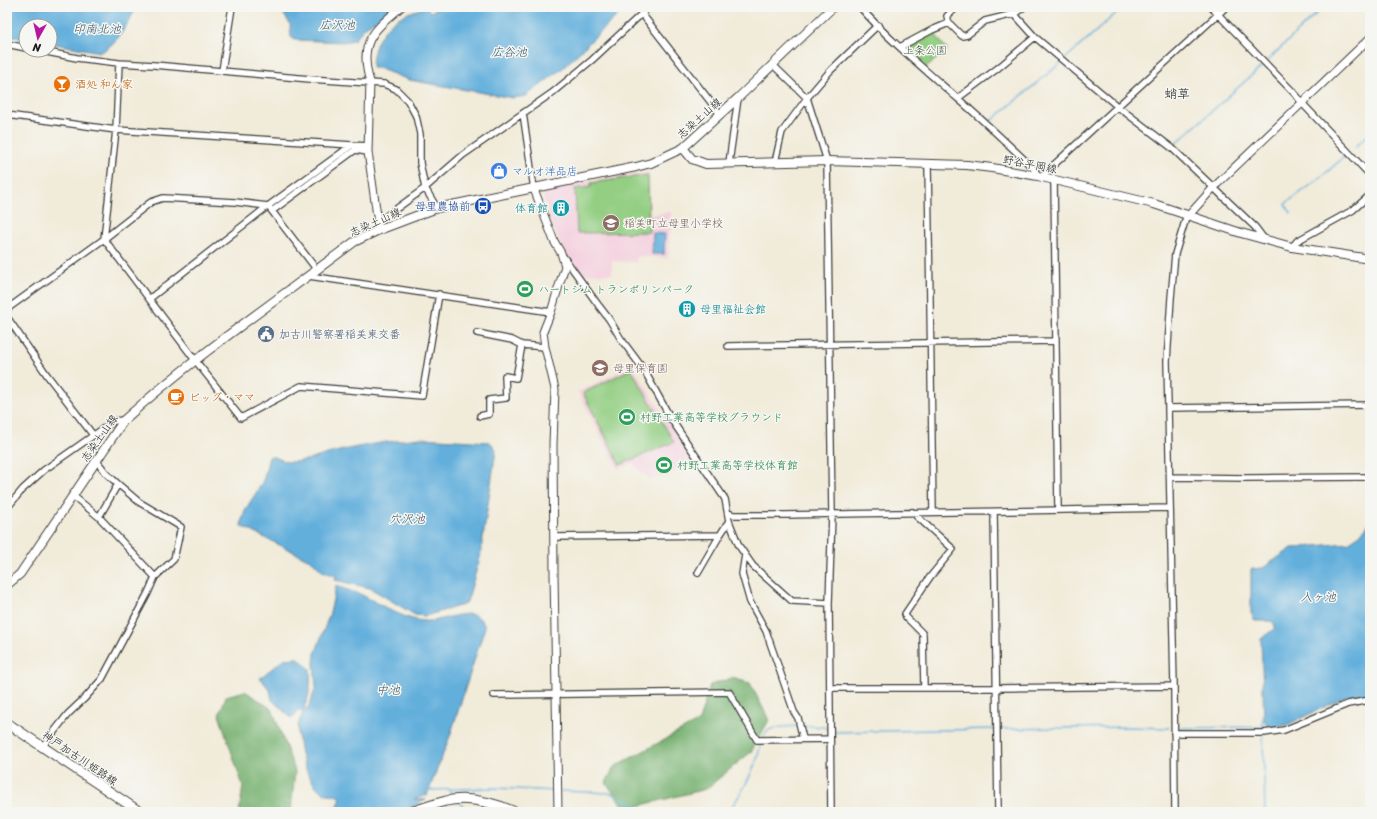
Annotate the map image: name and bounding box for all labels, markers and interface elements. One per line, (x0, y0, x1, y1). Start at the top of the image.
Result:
water label: 広沢池 (319, 14, 356, 36)
north arrow (18, 18, 58, 58)
water label: 印南北池 (73, 18, 122, 40)
text: N (31, 37, 43, 57)
water label: 広谷池 (491, 41, 528, 63)
park label: 上条公園 (903, 41, 947, 60)
bar icon: 酒処 和ん家 (52, 74, 72, 94)
place label: 酒処 和ん家 (75, 75, 133, 94)
district label: 蛸草 (1164, 82, 1190, 105)
street label: 志染土山線 (673, 93, 726, 144)
street label: 野谷平岡線 (1001, 150, 1059, 179)
shop icon: マルオ洋品店 (489, 161, 509, 181)
place label: マルオ洋品店 (512, 162, 578, 181)
bus stop icon: 母里農協前 (473, 196, 493, 216)
place label: 母里農協前 (415, 197, 470, 216)
building icon: 体育館 (551, 198, 571, 218)
place label: 体育館 (515, 199, 548, 218)
street label: 志染土山線 (346, 203, 404, 242)
school or university icon: 稲美町立母里小学校 (601, 213, 621, 233)
place label: 稲美町立母里小学校 (624, 214, 723, 233)
sports icon: ハートジム トランポリンパーク (515, 279, 535, 299)
place label: ハートジム トランポリンパーク (538, 280, 694, 299)
building icon: 母里福祉会館 (677, 299, 697, 319)
place label: 母里福祉会館 (700, 300, 766, 319)
public building icon: 加古川警察署稲美東交番 (256, 324, 276, 344)
place label: 加古川警察署稲美東交番 (279, 325, 400, 344)
school or university icon: 母里保育園 (590, 358, 610, 378)
place label: 母里保育園 (613, 359, 668, 378)
cafe icon: ビッグ・ママ (166, 387, 186, 407)
place label: ビッグ・ママ (189, 388, 255, 407)
sports icon: 村野工業高等学校グラウンド (617, 407, 637, 427)
place label: 村野工業高等学校グラウンド (640, 408, 783, 427)
street label: 志染土山線 (76, 410, 123, 466)
sports icon: 村野工業高等学校体育館 (654, 455, 674, 475)
place label: 村野工業高等学校体育館 (677, 456, 798, 475)
water label: 穴沢池 (389, 508, 426, 530)
water label: 入ヶ池 (1300, 586, 1337, 608)
water label: 中池 (376, 679, 401, 701)
street label: 神戸加古川姫路線 (38, 726, 122, 791)

